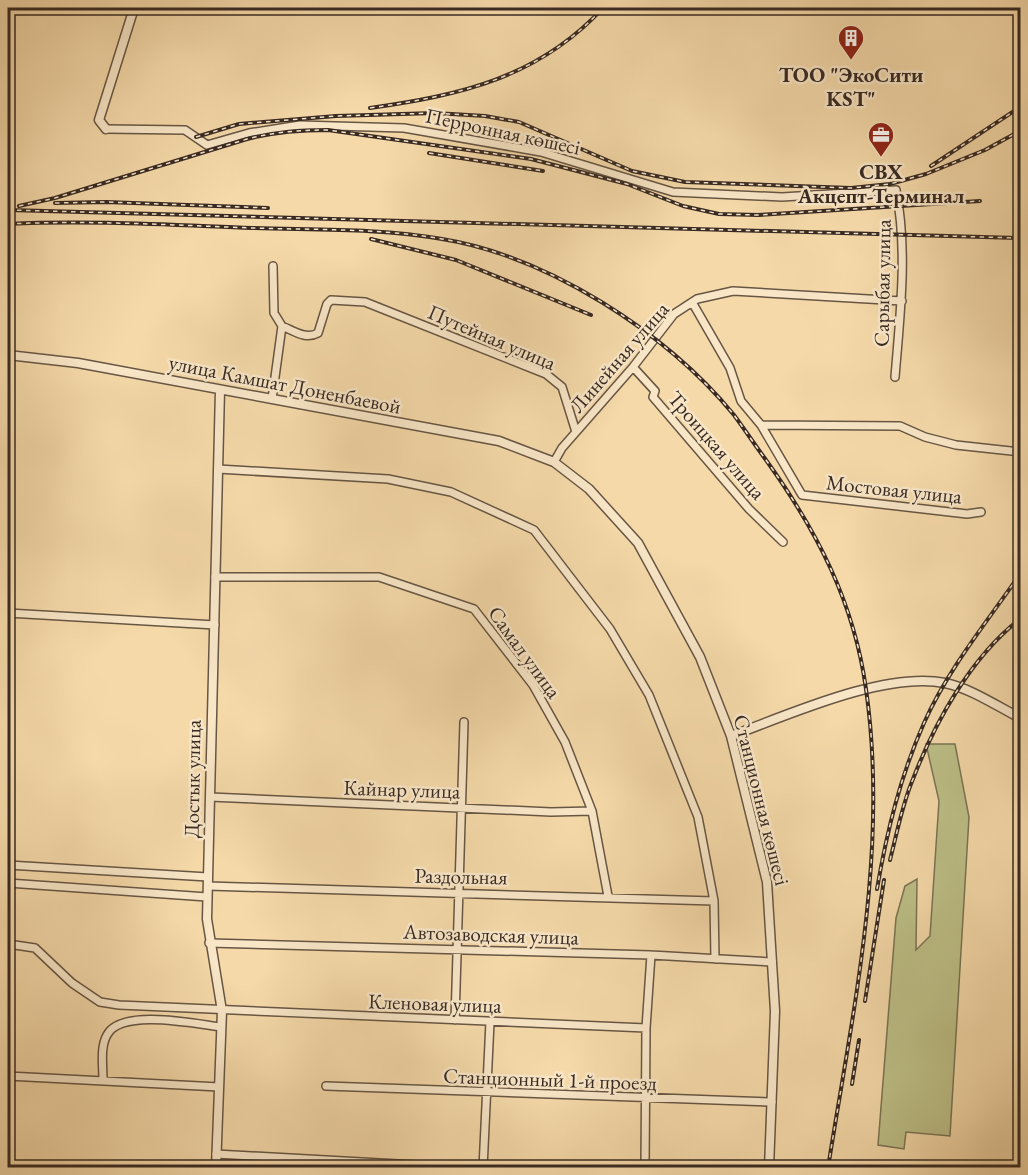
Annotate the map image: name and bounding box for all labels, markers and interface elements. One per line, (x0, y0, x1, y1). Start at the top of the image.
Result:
building icon: ТОО "ЭкоСити KST" (836, 23, 866, 61)
place label: ТОО "ЭкоСити KST" (779, 61, 923, 112)
street label: Перронная көшесі (423, 101, 583, 161)
office icon: СВХ Акцепт-Терминал (866, 120, 896, 158)
place label: СВХ Акцепт-Терминал (797, 158, 965, 209)
street label: Сарыбая улица (867, 218, 897, 347)
street label: Линейная улица (563, 296, 675, 418)
street label: Путейная улица (424, 298, 561, 376)
street label: улица Камшат Доненбаевой (167, 348, 403, 420)
street label: Троицкая улица (662, 385, 772, 506)
street label: Мостовая улица (825, 468, 964, 510)
street label: Самал улица (482, 600, 568, 704)
street label: Станционная көшесі (728, 712, 796, 888)
street label: Достык улица (177, 719, 207, 838)
street label: Кайнар улица (343, 773, 461, 805)
street label: Раздольная (414, 862, 508, 890)
street label: Автозаводская улица (402, 917, 580, 951)
street label: Кленовая улица (368, 987, 503, 1019)
street label: Станционный 1-й проезд (443, 1062, 658, 1096)

